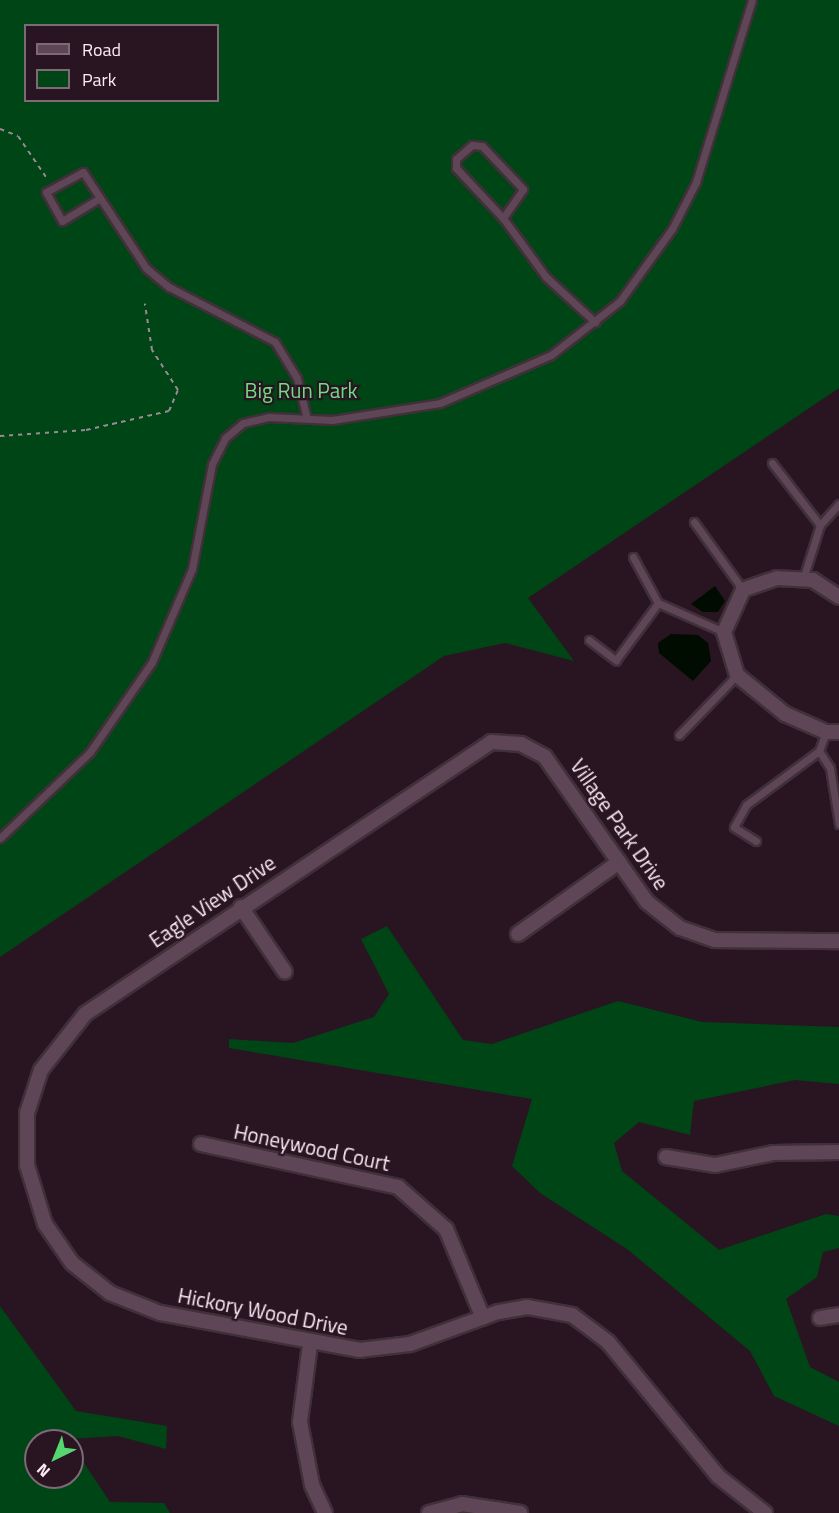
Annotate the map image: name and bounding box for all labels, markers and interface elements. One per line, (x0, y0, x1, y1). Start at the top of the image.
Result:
legend (24, 24, 219, 102)
text: Road (82, 36, 121, 63)
text: Park (82, 66, 116, 93)
park label: Big Run Park (244, 377, 358, 403)
street label: Village Park Drive (566, 754, 674, 894)
street label: Eagle View Drive (144, 849, 280, 953)
street label: Honeywood Court (232, 1118, 392, 1176)
street label: Hickory Wood Drive (176, 1282, 350, 1340)
north arrow (24, 1429, 84, 1489)
text: N (31, 1458, 55, 1483)

